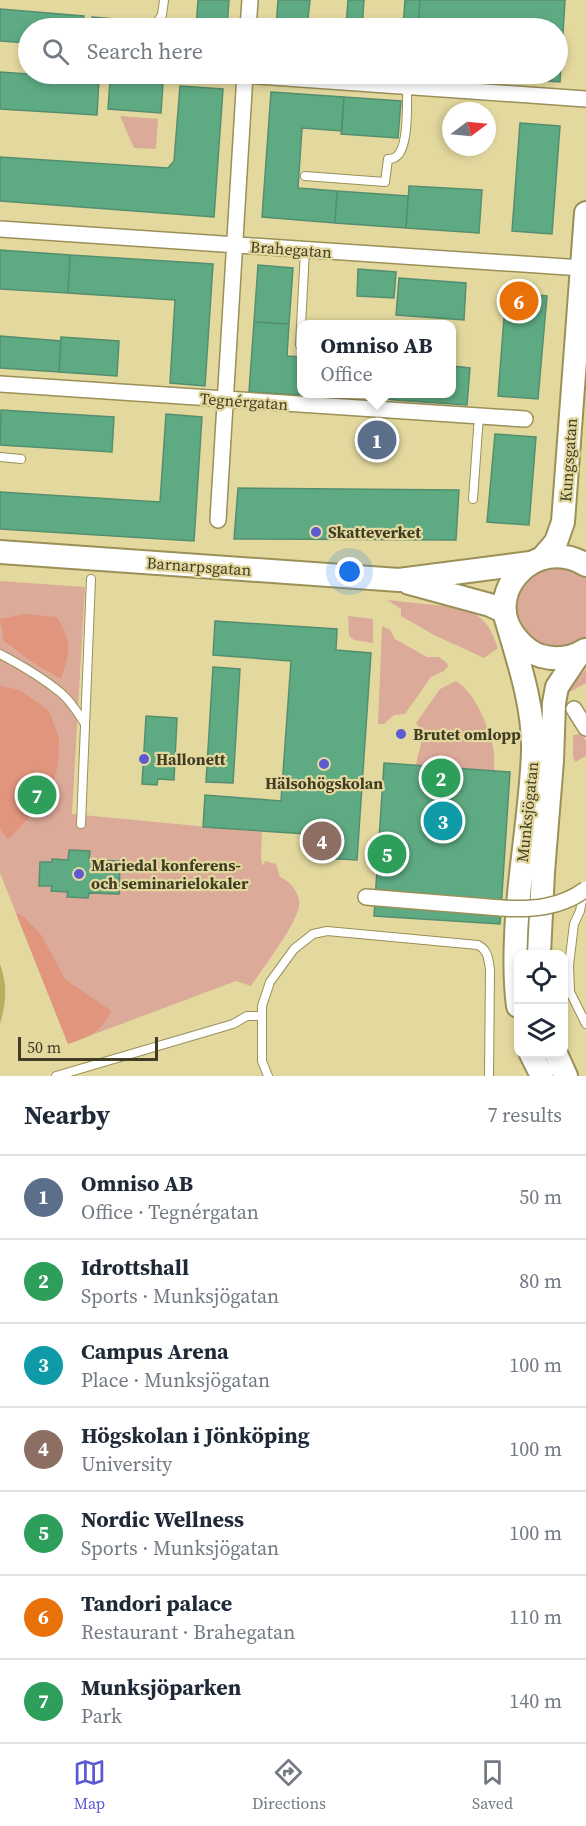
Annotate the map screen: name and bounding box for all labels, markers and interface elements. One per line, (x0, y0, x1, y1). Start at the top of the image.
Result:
search box (18, 18, 568, 84)
icon: search (39, 35, 72, 68)
text: Search here (87, 36, 203, 66)
north arrow (442, 102, 496, 156)
street label: Brahegatan (250, 235, 333, 263)
pin: 6 (500, 278, 538, 324)
popup (297, 320, 456, 398)
text: Omniso AB (320, 330, 433, 360)
text: Office (320, 360, 373, 388)
street label: Tegnérgatan (199, 387, 289, 415)
street label: Kungsgatan (554, 417, 582, 503)
pin: 1 (358, 418, 397, 462)
place label: Skatteverket (328, 521, 421, 543)
marker: Skatteverket (309, 525, 323, 539)
street label: Barnarpsgatan (146, 551, 252, 581)
your location (335, 557, 364, 586)
place label: Brutet omlopp (413, 723, 521, 745)
marker: Brutet omlopp (394, 727, 408, 741)
place label: Hallonett (156, 748, 226, 770)
marker: Hallonett (137, 752, 151, 766)
pin: 2 (422, 756, 460, 800)
marker: Hälsohögskolan (317, 757, 331, 771)
street label: Munksjögatan (511, 760, 543, 863)
pin: 7 (18, 772, 57, 818)
place label: Hälsohögskolan (265, 772, 383, 794)
pin: 3 (424, 798, 462, 844)
pin: 4 (302, 818, 342, 864)
pin: 5 (368, 832, 406, 876)
place label: Mariedal konferens- och seminarielokaler (91, 854, 249, 894)
marker: Mariedal konferens- och seminarielokaler (72, 867, 86, 881)
map controls (514, 950, 568, 1058)
button: locate (514, 950, 568, 1004)
button: layers (514, 1004, 568, 1058)
scale bar (18, 1034, 158, 1062)
text: 50 m (27, 1036, 61, 1058)
text: Nearby (24, 1097, 110, 1133)
text: 7 results (487, 1101, 562, 1129)
text: Omniso AB (81, 1168, 193, 1198)
text: 1 (38, 1183, 49, 1211)
text: 50 m (519, 1183, 562, 1211)
text: Office · Tegnérgatan (81, 1198, 259, 1226)
text: Idrottshall (81, 1252, 189, 1282)
text: 2 (38, 1267, 49, 1295)
text: 80 m (519, 1267, 562, 1295)
text: Sports · Munksjögatan (81, 1282, 279, 1310)
text: Campus Arena (81, 1336, 229, 1366)
text: 3 (38, 1351, 49, 1379)
text: 100 m (509, 1351, 562, 1379)
text: Place · Munksjögatan (81, 1366, 270, 1394)
text: Högskolan i Jönköping (81, 1420, 310, 1450)
text: 4 (38, 1435, 49, 1463)
text: 100 m (509, 1435, 562, 1463)
text: University (81, 1450, 172, 1478)
text: Nordic Wellness (81, 1504, 244, 1534)
text: 5 (38, 1519, 49, 1547)
text: 100 m (509, 1519, 562, 1547)
text: Sports · Munksjögatan (81, 1534, 279, 1562)
text: Tandori palace (81, 1588, 232, 1618)
text: 6 (38, 1603, 49, 1631)
text: 110 m (509, 1603, 562, 1631)
text: Restaurant · Brahegatan (81, 1618, 295, 1646)
text: Munksjöparken (81, 1672, 241, 1702)
text: 7 (38, 1687, 49, 1715)
text: 140 m (509, 1687, 562, 1715)
text: Park (81, 1702, 122, 1730)
tab: Map (73, 1756, 106, 1814)
tab: Directions (252, 1756, 326, 1814)
tab: Saved (472, 1756, 513, 1814)

